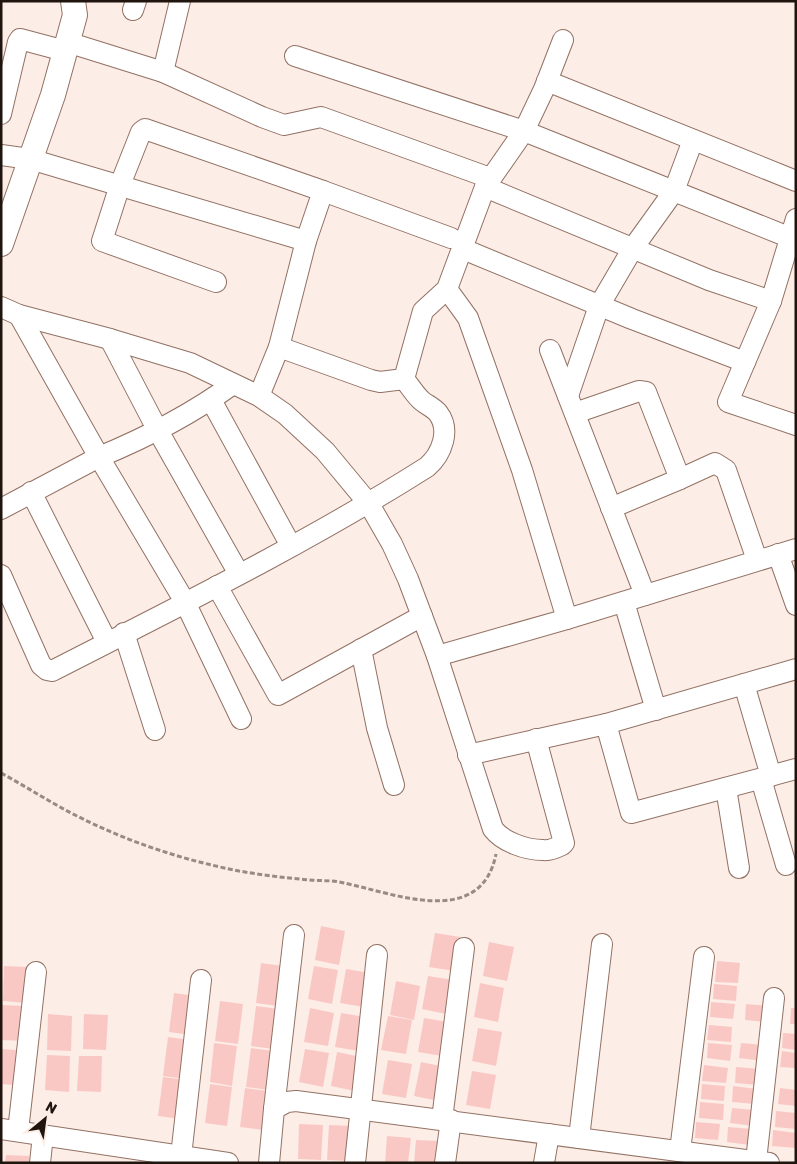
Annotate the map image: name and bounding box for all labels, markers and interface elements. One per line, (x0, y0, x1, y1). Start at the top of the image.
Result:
north arrow (20, 1094, 70, 1144)
text: N (43, 1098, 60, 1118)

